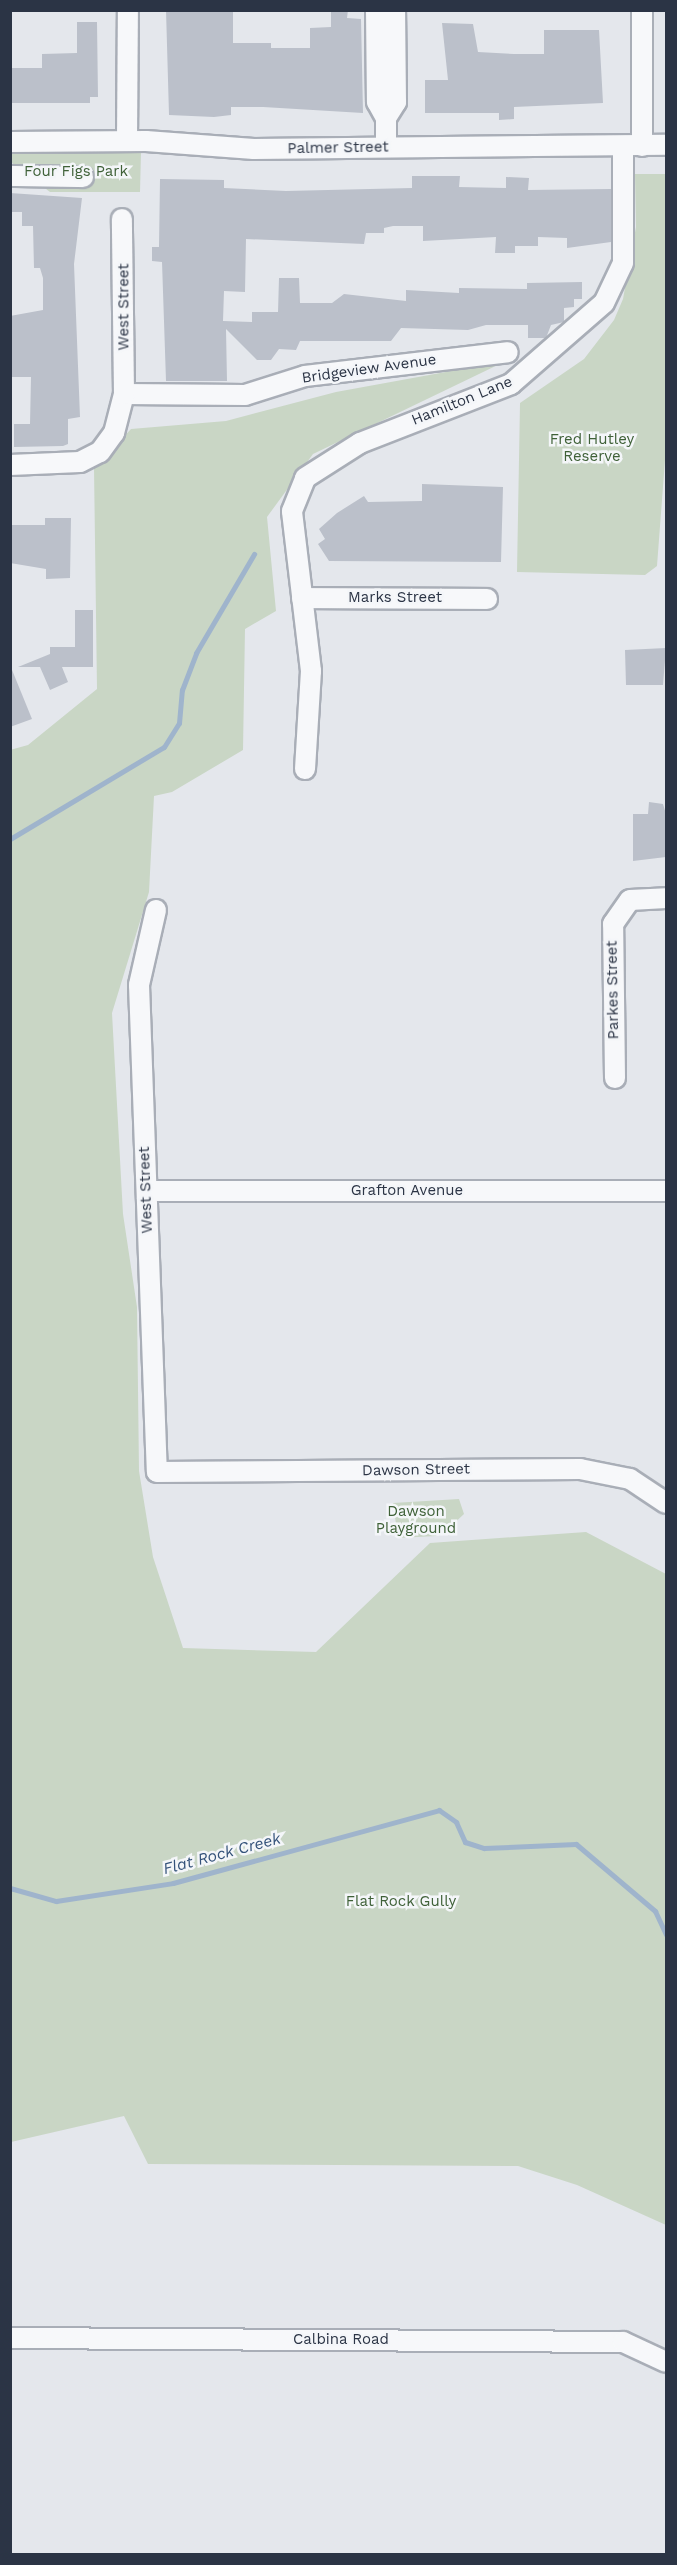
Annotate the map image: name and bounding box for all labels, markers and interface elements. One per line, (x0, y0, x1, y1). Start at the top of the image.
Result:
street label: Palmer Street (287, 138, 389, 158)
park label: Four Figs Park (24, 163, 128, 181)
street label: West Street (115, 263, 133, 351)
street label: Bridgeview Avenue (300, 351, 438, 387)
street label: Hamilton Lane (409, 373, 515, 429)
park label: Fred Hutley Reserve (550, 430, 634, 465)
street label: Marks Street (348, 589, 442, 607)
street label: Parkes Street (603, 940, 623, 1040)
street label: West Street (135, 1146, 157, 1234)
street label: Grafton Avenue (350, 1182, 464, 1200)
street label: Dawson Street (362, 1460, 470, 1480)
park label: Dawson Playground (376, 1502, 456, 1537)
water label: Flat Rock Creek (161, 1829, 283, 1879)
park label: Flat Rock Gully (346, 1893, 456, 1911)
street label: Calbina Road (293, 2331, 389, 2349)

